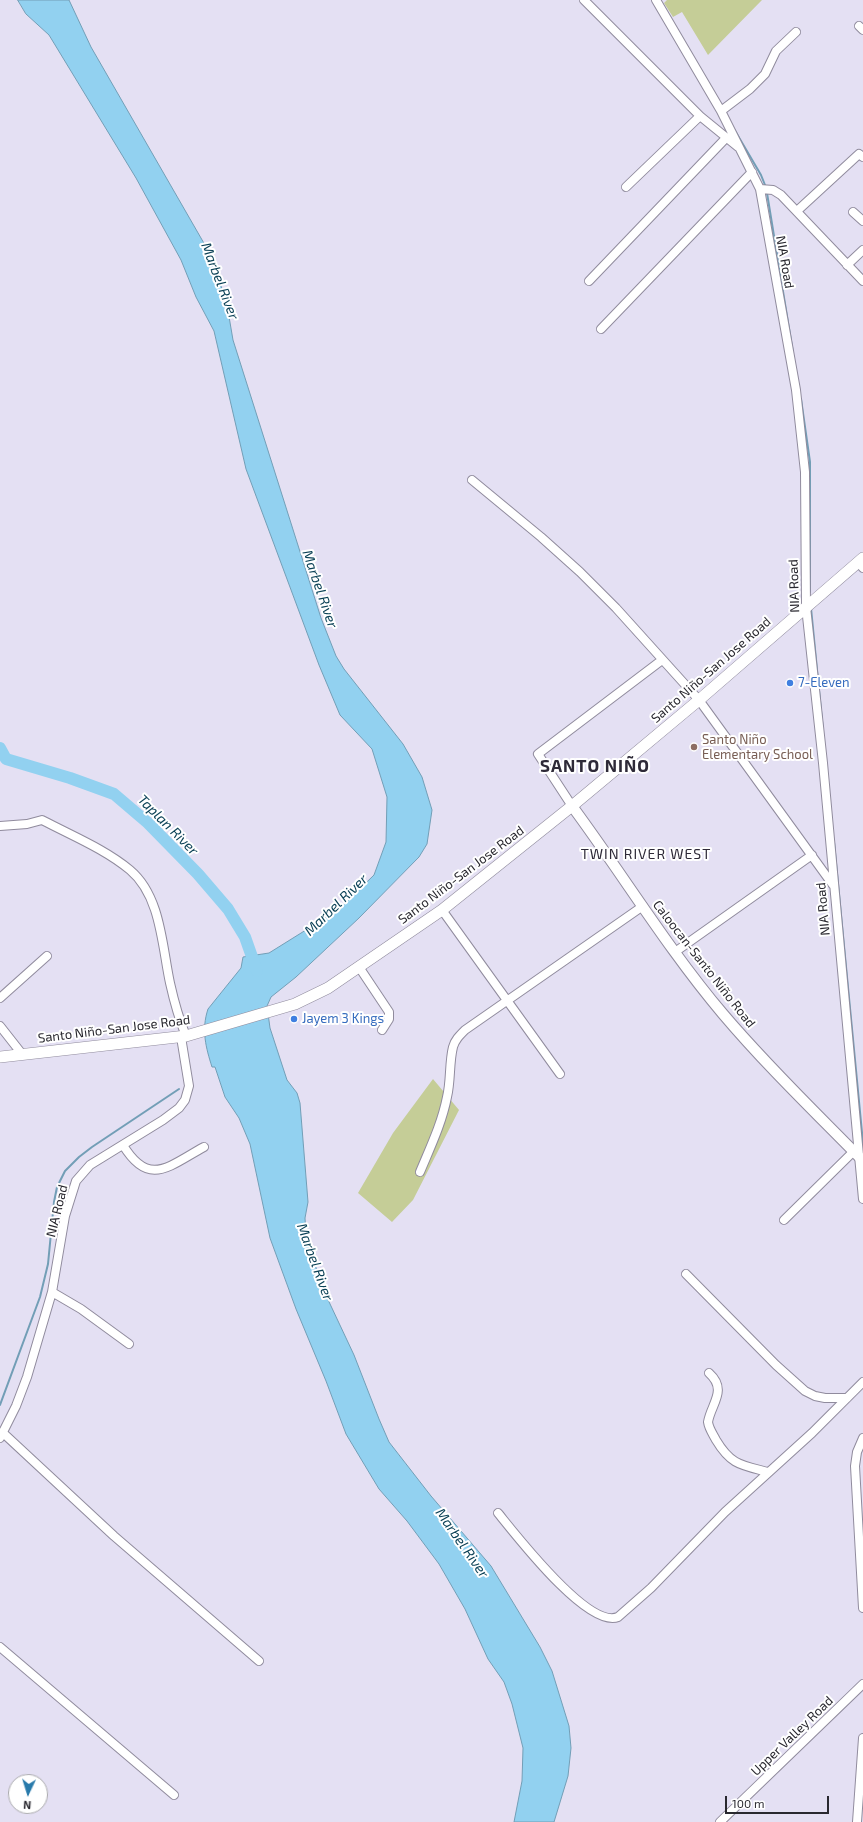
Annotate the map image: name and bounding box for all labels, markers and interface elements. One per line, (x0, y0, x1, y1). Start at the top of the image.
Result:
street label: NIA Road (773, 234, 797, 290)
water label: Marbel River (198, 240, 242, 322)
water label: Marbel River (299, 548, 341, 630)
street label: NIA Road (785, 559, 803, 613)
street label: Santo Niño-San Jose Road (648, 614, 774, 726)
place label: 7-Eleven (798, 675, 850, 691)
marker: 7-Eleven (785, 678, 795, 688)
place label: Santo Niño Elementary School (702, 732, 813, 763)
marker: Santo Niño Elementary School (689, 742, 699, 752)
district label: SANTO NIÑO (540, 756, 650, 776)
water label: Taplan River (134, 791, 202, 859)
street label: Santo Niño-San Jose Road (395, 823, 527, 927)
district label: TWIN RIVER WEST (581, 846, 711, 862)
water label: Marbel River (301, 871, 371, 939)
street label: NIA Road (813, 882, 833, 936)
street label: Caloocan-Santo Niño Road (649, 897, 759, 1031)
place label: Jayem 3 Kings (302, 1011, 384, 1027)
street label: Santo Niño-San Jose Road (37, 1012, 191, 1046)
marker: Jayem 3 Kings (289, 1014, 299, 1024)
street label: NIA Road (43, 1183, 71, 1239)
water label: Marbel River (293, 1221, 337, 1303)
water label: Marbel River (432, 1505, 492, 1581)
street label: Upper Valley Road (748, 1693, 836, 1779)
north arrow (8, 1774, 48, 1814)
scale bar (727, 1788, 831, 1814)
text: 100 m (732, 1796, 764, 1810)
text: N (23, 1799, 32, 1812)

